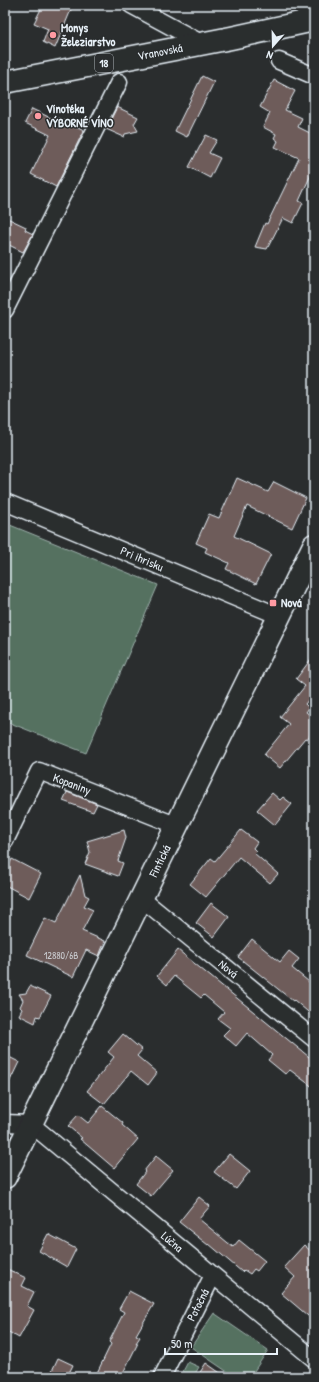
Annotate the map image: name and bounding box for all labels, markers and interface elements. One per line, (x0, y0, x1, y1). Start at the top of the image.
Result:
place label: Monys Železiarstvo (61, 19, 116, 50)
north arrow (253, 26, 293, 66)
marker: Monys Železiarstvo (48, 30, 58, 40)
street label: Vranovská (136, 39, 184, 64)
text: N (264, 48, 275, 63)
road number: 18 (95, 54, 113, 72)
place label: Vínotéka VÝBORNÉ VÍNO (46, 100, 114, 131)
marker: Vínotéka VÝBORNÉ VÍNO (33, 111, 43, 121)
street label: Pri ihrisku (118, 542, 167, 575)
place label: Nová (281, 594, 302, 611)
marker: Nová (268, 598, 278, 608)
street label: Kopaniny (51, 769, 94, 799)
street label: Fintická (144, 842, 175, 881)
house number: 12880/6B (44, 949, 78, 962)
street label: Nová (215, 955, 242, 982)
street label: Lúčna (158, 1227, 187, 1256)
street label: Potočná (182, 1285, 213, 1324)
scale bar (165, 1330, 277, 1356)
text: 50 m (171, 1335, 192, 1352)

